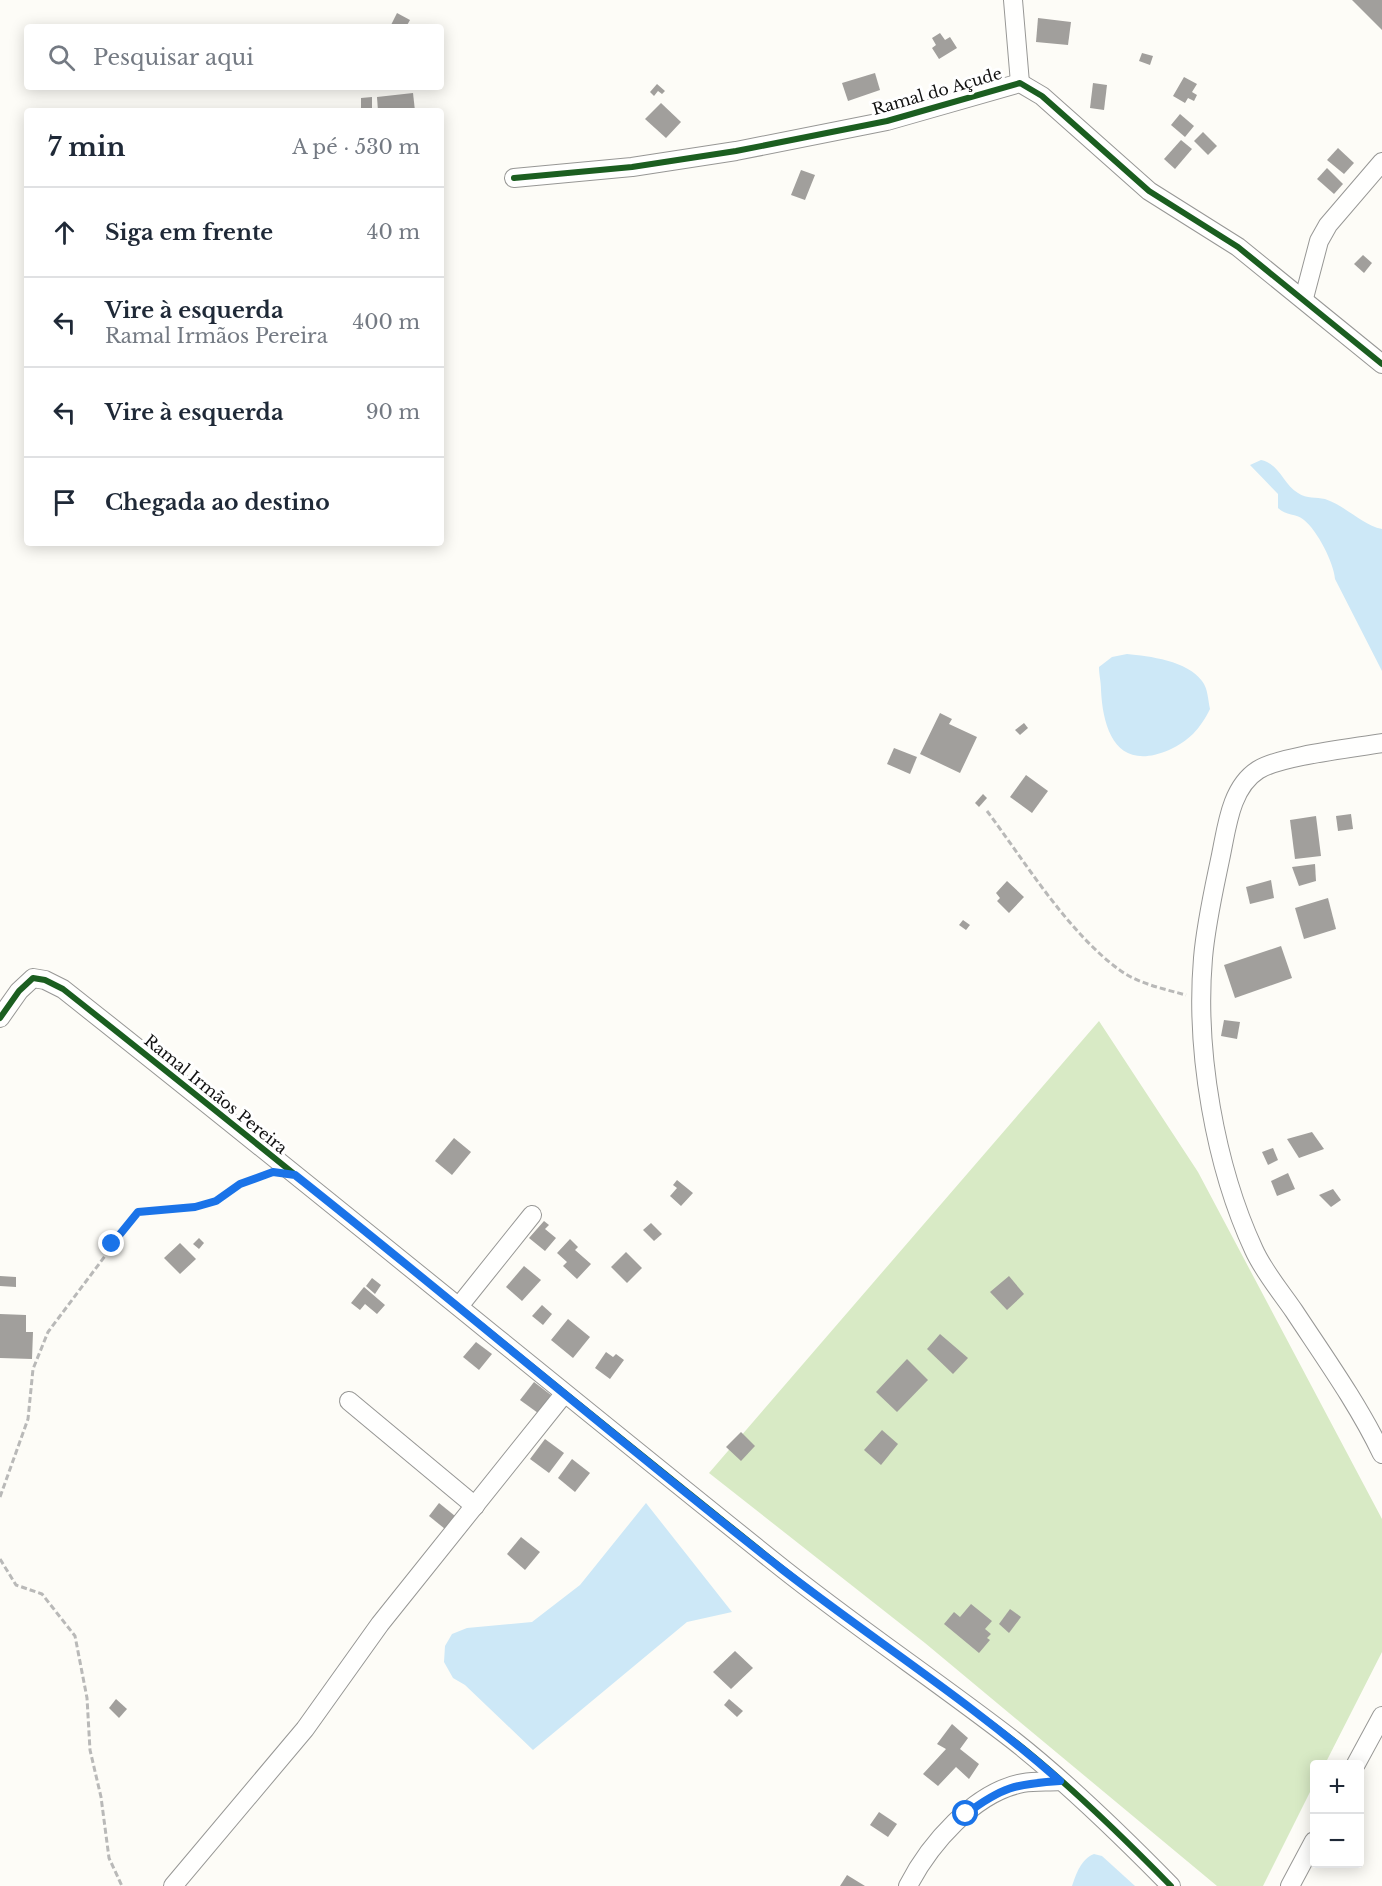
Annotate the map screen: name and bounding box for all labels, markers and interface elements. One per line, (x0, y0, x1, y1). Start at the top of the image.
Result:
search box (24, 24, 444, 90)
icon: search (45, 41, 78, 74)
text: Pesquisar aqui (93, 44, 254, 71)
street label: Ramal do Açude (870, 63, 1004, 119)
text: 7 min (48, 131, 125, 163)
text: A pé · 530 m (292, 135, 420, 159)
icon: ahead (48, 216, 81, 249)
text: Siga em frente (105, 219, 273, 246)
text: 40 m (367, 220, 420, 244)
text: Vire à esquerda (105, 297, 284, 324)
icon: left (48, 306, 81, 339)
text: 400 m (353, 310, 420, 334)
text: Ramal Irmãos Pereira (105, 324, 328, 348)
icon: left (48, 396, 81, 429)
text: Vire à esquerda (105, 399, 284, 426)
text: 90 m (366, 400, 420, 424)
icon: arrive (48, 486, 81, 519)
text: Chegada ao destino (105, 489, 330, 516)
street label: Ramal Irmãos Pereira (140, 1030, 292, 1158)
route end (98, 1230, 124, 1256)
map controls (1310, 1760, 1364, 1868)
button: + (1310, 1760, 1364, 1814)
route start (952, 1800, 978, 1826)
button: − (1310, 1814, 1364, 1868)

